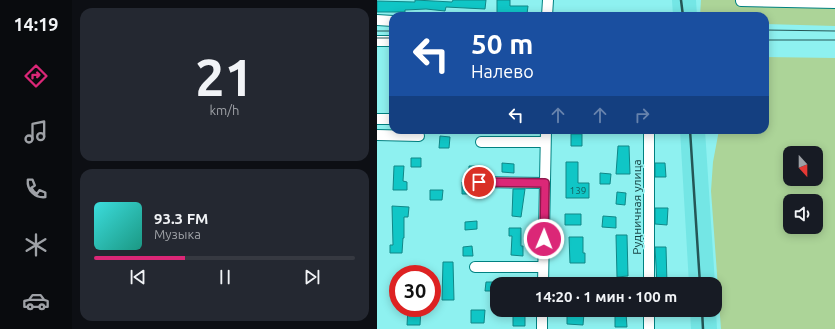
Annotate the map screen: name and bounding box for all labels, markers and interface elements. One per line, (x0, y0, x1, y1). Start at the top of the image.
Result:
text: 14:19 (13, 14, 59, 34)
icon: left (405, 28, 457, 80)
text: 50 m (471, 28, 533, 59)
text: 21 (195, 48, 254, 106)
text: Налево (471, 61, 534, 81)
icon: directions (22, 62, 50, 90)
text: km/h (209, 103, 240, 117)
icon: left (505, 104, 527, 126)
icon: ahead (547, 104, 569, 126)
icon: ahead (589, 104, 611, 126)
icon: right (631, 104, 653, 126)
icon: music (22, 118, 50, 146)
north arrow (783, 146, 823, 186)
map controls (783, 146, 823, 234)
street label: Рудничная улица (630, 159, 643, 255)
pin (462, 165, 496, 199)
icon: arrive (468, 171, 490, 193)
icon: phone (22, 175, 50, 203)
house number: 139 (570, 185, 586, 196)
button: sound (783, 194, 823, 234)
text: 93.3 FM (154, 210, 208, 227)
position arrow (523, 218, 565, 260)
text: Музыка (154, 227, 201, 241)
icon: climate (22, 231, 50, 259)
speed limit sign: 30 (389, 265, 441, 317)
icon: previous (127, 266, 149, 288)
icon: pause (214, 266, 236, 288)
icon: next (301, 266, 323, 288)
icon: car (22, 287, 50, 315)
text: 14:20 · 1 мин · 100 m (535, 288, 677, 305)

